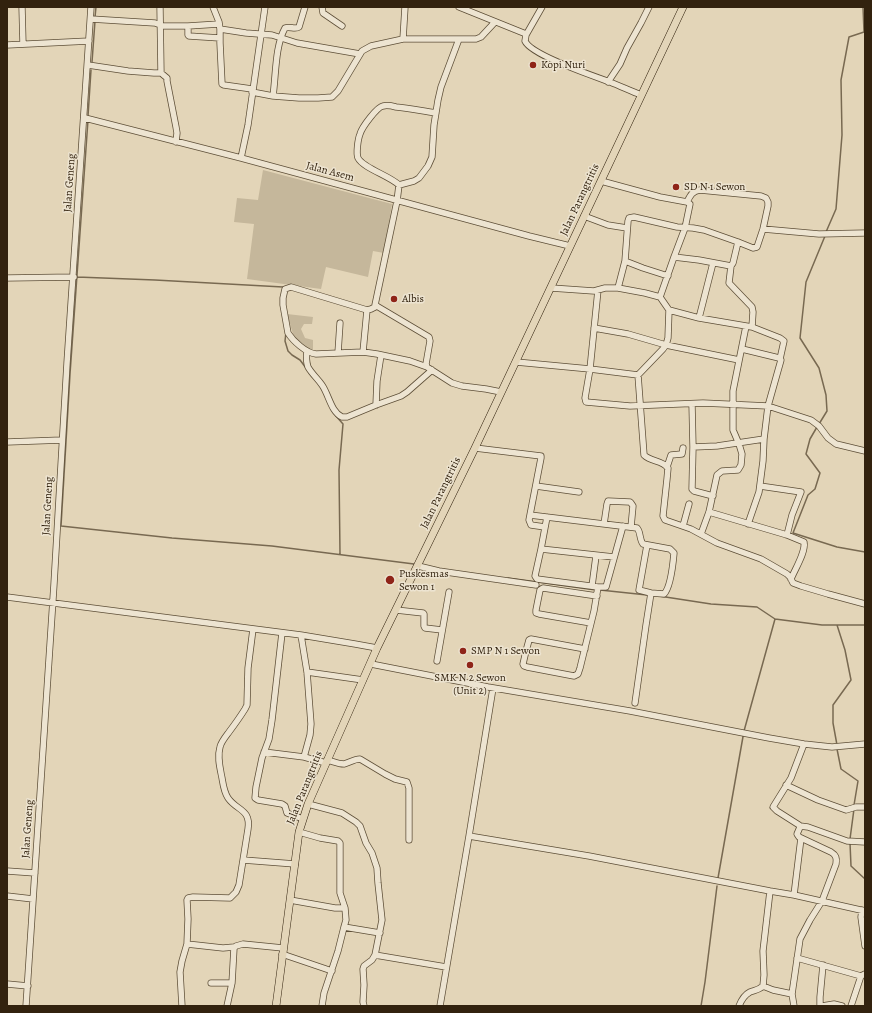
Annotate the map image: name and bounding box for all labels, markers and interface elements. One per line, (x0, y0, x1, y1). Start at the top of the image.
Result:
place label: Kopi Nuri (541, 58, 585, 72)
marker: Kopi Nuri (528, 60, 538, 70)
street label: Jalan Geneng (61, 153, 79, 213)
street label: Jalan Asem (304, 159, 356, 185)
street label: Jalan Parangtritis (557, 162, 603, 238)
place label: SD N 1 Sewon (684, 180, 745, 194)
marker: SD N 1 Sewon (671, 182, 681, 192)
place label: Albis (402, 292, 424, 306)
marker: Albis (389, 294, 399, 304)
street label: Jalan Parangtritis (418, 455, 464, 531)
street label: Jalan Geneng (40, 476, 56, 536)
place label: Puskesmas Sewon 1 (399, 567, 449, 593)
marker: Puskesmas Sewon 1 (384, 574, 396, 586)
place label: SMP N 1 Sewon (471, 644, 540, 658)
marker: SMP N 1 Sewon (458, 646, 468, 656)
marker: SMK N 2 Sewon (Unit 2) (465, 660, 475, 670)
place label: SMK N 2 Sewon (Unit 2) (434, 671, 506, 697)
street label: Jalan Parangtritis (284, 749, 326, 827)
street label: Jalan Geneng (19, 799, 37, 859)

